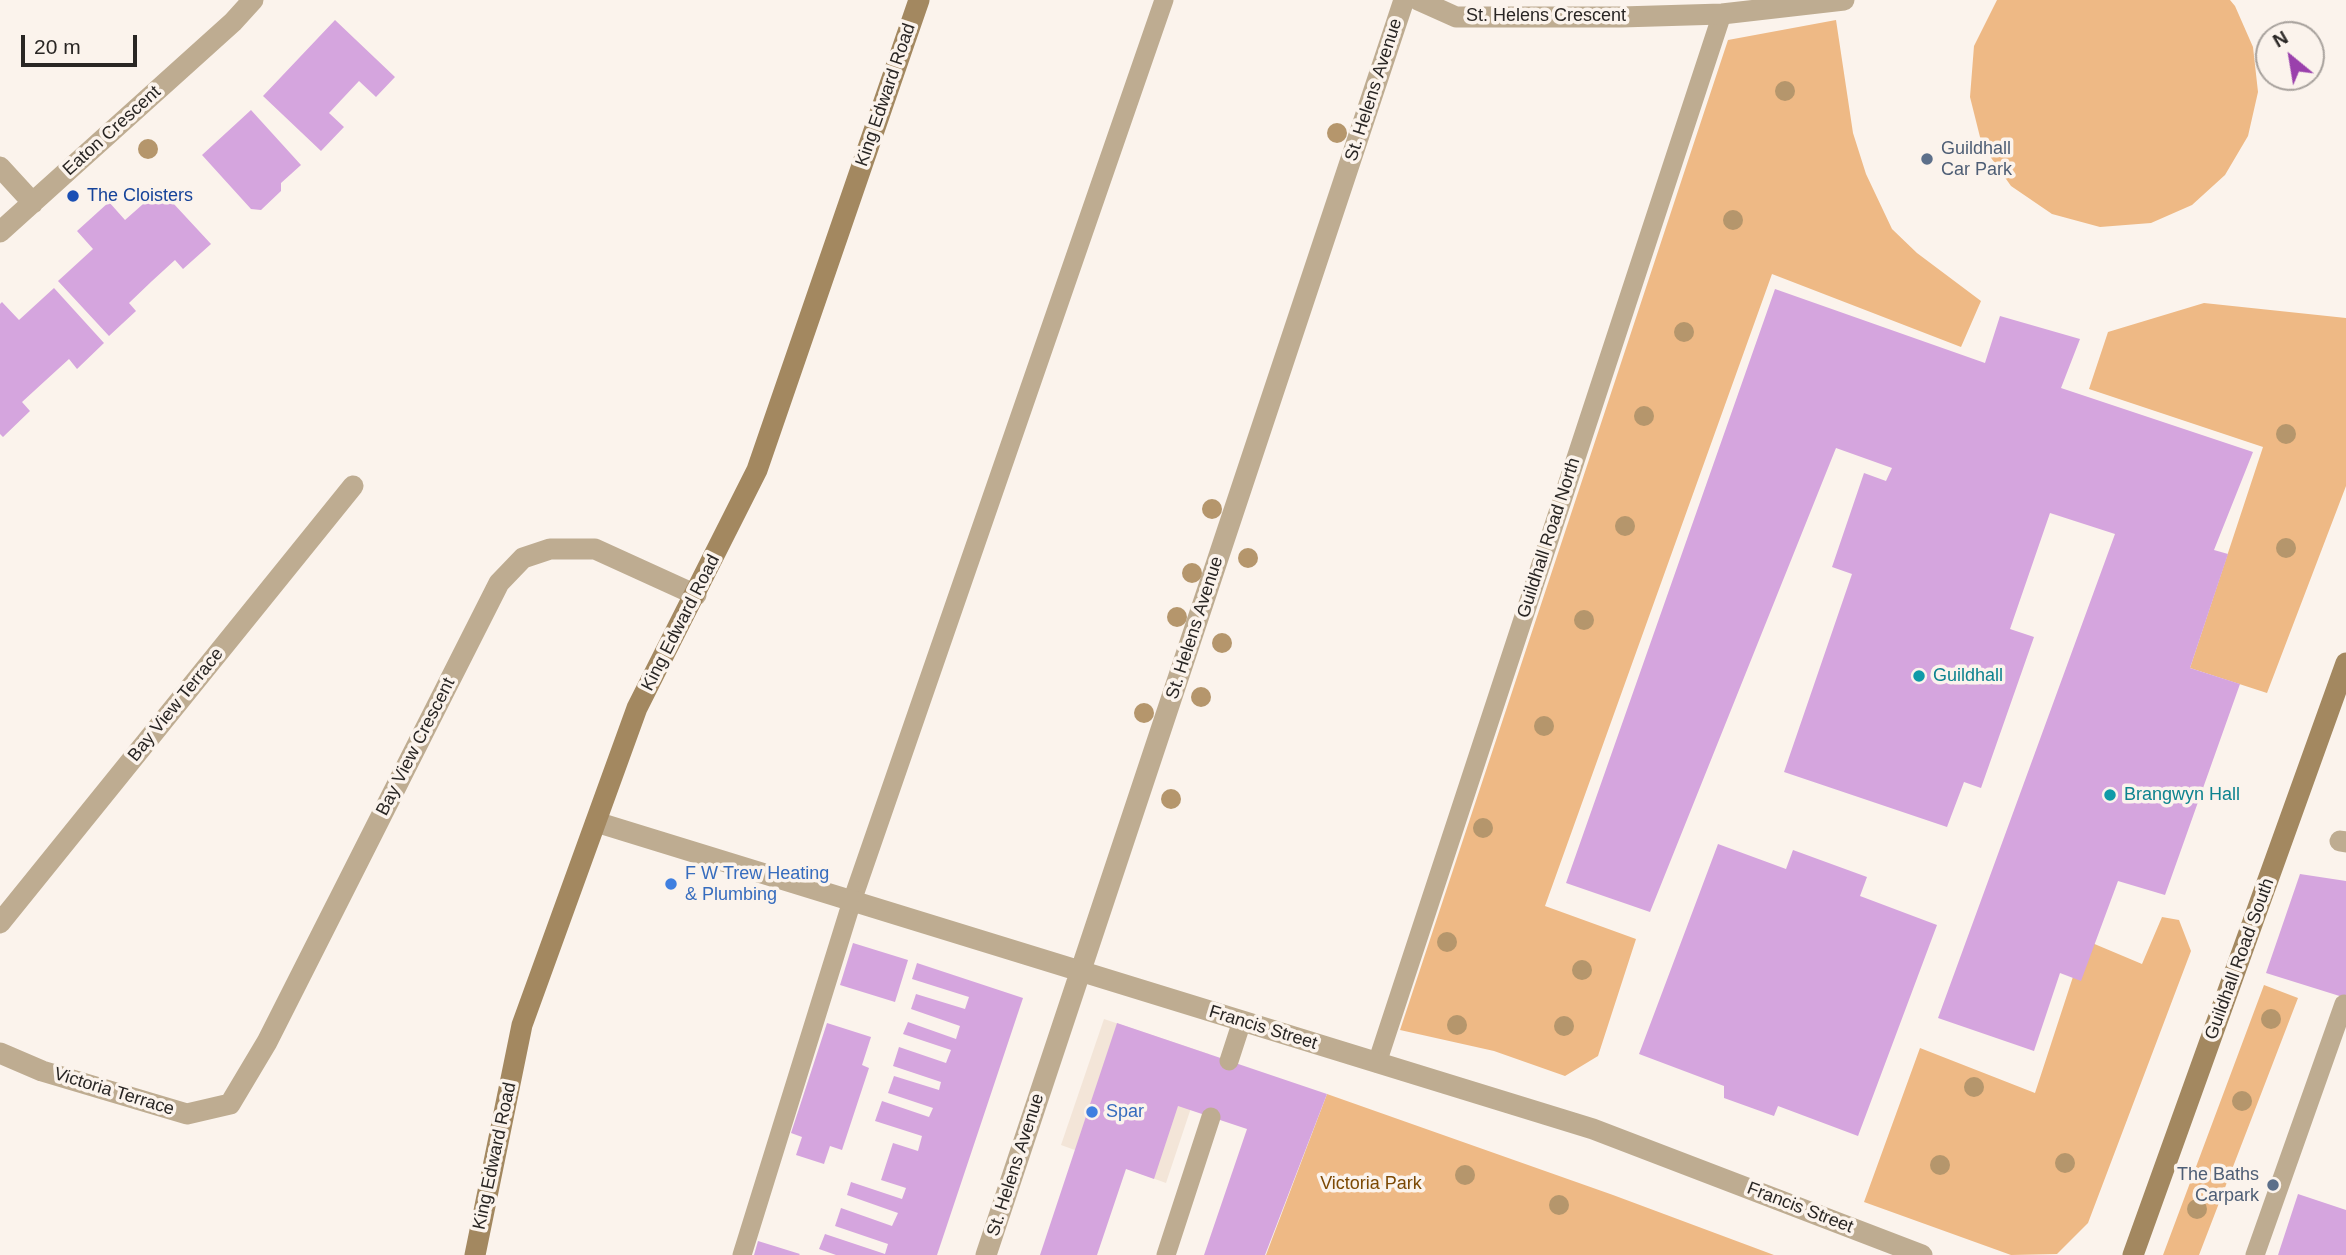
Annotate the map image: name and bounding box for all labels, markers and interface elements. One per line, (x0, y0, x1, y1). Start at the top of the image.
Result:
street label: St. Helens Crescent (1466, 5, 1626, 27)
street label: St. Helens Avenue (1341, 16, 1407, 164)
scale bar (24, 21, 140, 65)
street label: King Edward Road (851, 21, 921, 169)
north arrow (2255, 21, 2325, 91)
text: N (2269, 27, 2291, 52)
text: 20 m (34, 35, 81, 58)
street label: Eaton Crescent (59, 81, 165, 181)
place label: Guildhall Car Park (1941, 138, 2012, 180)
marker: Guildhall Car Park (1919, 151, 1935, 167)
place label: The Cloisters (87, 185, 193, 207)
marker: The Cloisters (65, 188, 81, 204)
street label: Guildhall Road North (1513, 455, 1585, 621)
street label: King Edward Road (637, 551, 725, 695)
street label: St. Helens Avenue (1162, 554, 1228, 702)
street label: Bay View Terrace (124, 644, 228, 766)
place label: Guildhall (1933, 665, 2003, 687)
marker: Guildhall (1911, 668, 1927, 684)
street label: Bay View Crescent (372, 674, 460, 820)
place label: Brangwyn Hall (2124, 784, 2240, 806)
marker: Brangwyn Hall (2102, 787, 2118, 803)
place label: F W Trew Heating & Plumbing (685, 863, 829, 906)
street label: Guildhall Road South (2201, 875, 2279, 1043)
marker: F W Trew Heating & Plumbing (663, 876, 679, 892)
street label: Francis Street (1206, 1001, 1320, 1055)
street label: Victoria Terrace (51, 1063, 177, 1121)
street label: King Edward Road (469, 1080, 521, 1232)
street label: St. Helens Avenue (983, 1091, 1049, 1239)
place label: Spar (1106, 1101, 1144, 1123)
marker: Spar (1084, 1104, 1100, 1120)
place label: The Baths Carpark (2177, 1164, 2259, 1206)
park label: Victoria Park (1320, 1173, 1422, 1195)
marker: The Baths Carpark (2265, 1177, 2281, 1193)
street label: Francis Street (1744, 1178, 1856, 1238)

